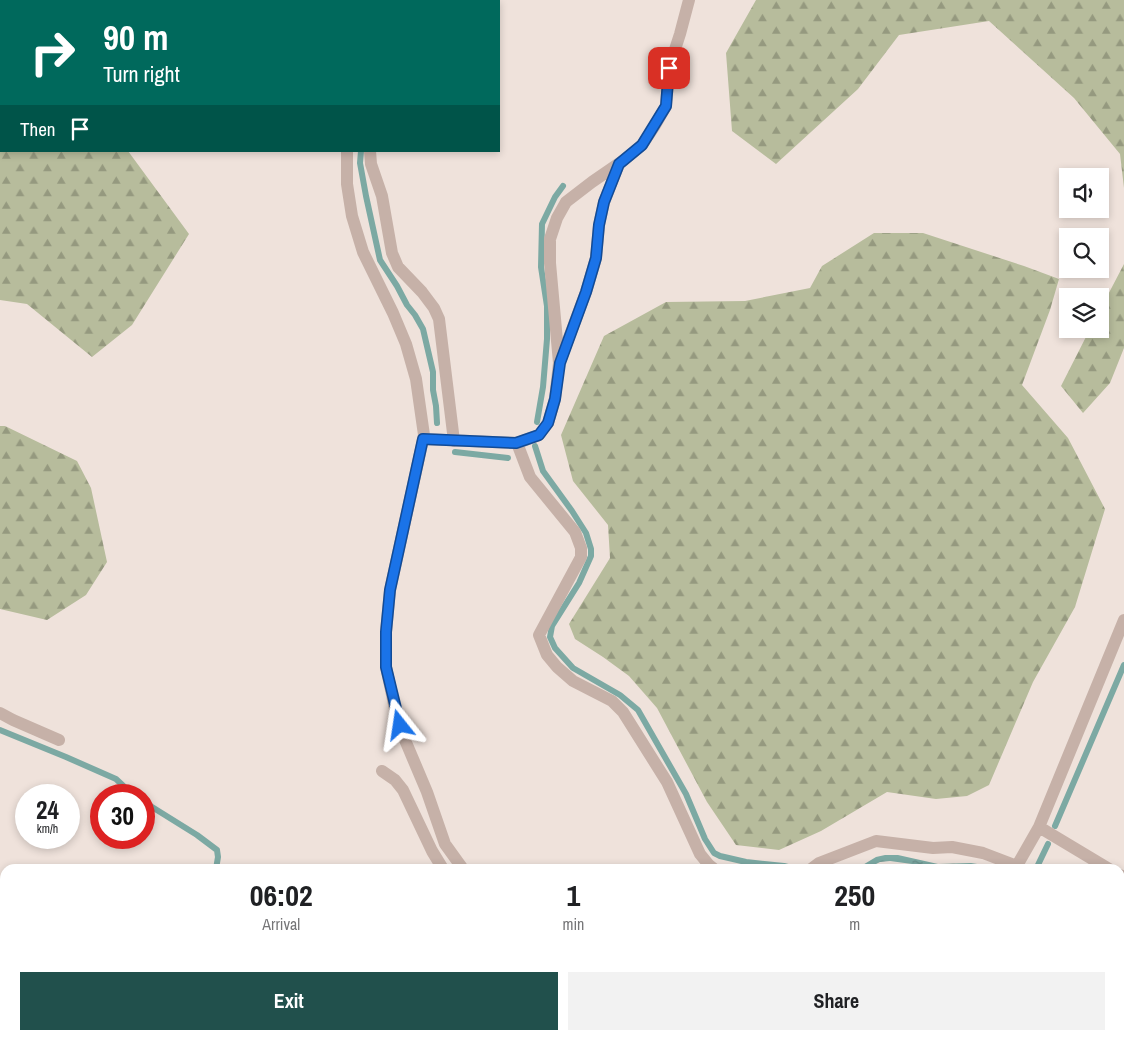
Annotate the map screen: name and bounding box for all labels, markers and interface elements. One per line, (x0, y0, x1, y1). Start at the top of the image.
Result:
text: 90 m (103, 14, 168, 61)
icon: right (20, 20, 85, 85)
pin (648, 47, 690, 89)
icon: arrive (655, 54, 683, 82)
text: Turn right (103, 59, 180, 89)
icon: arrive (66, 115, 94, 143)
text: Then (20, 116, 56, 142)
map controls (1059, 168, 1109, 338)
button: sound (1059, 168, 1109, 218)
button: search (1059, 228, 1109, 278)
button: layers (1059, 288, 1109, 338)
position arrow (373, 698, 425, 750)
speed limit sign: 30 (90, 784, 155, 849)
text: 24 (36, 793, 59, 827)
text: km/h (37, 821, 58, 837)
text: 06:02 (250, 875, 313, 915)
text: 1 (567, 875, 580, 915)
text: 250 (834, 875, 875, 915)
text: Arrival (262, 913, 300, 935)
text: min (562, 913, 584, 935)
text: m (849, 913, 860, 935)
button: Exit (20, 972, 558, 1030)
button: Share (568, 972, 1105, 1030)

